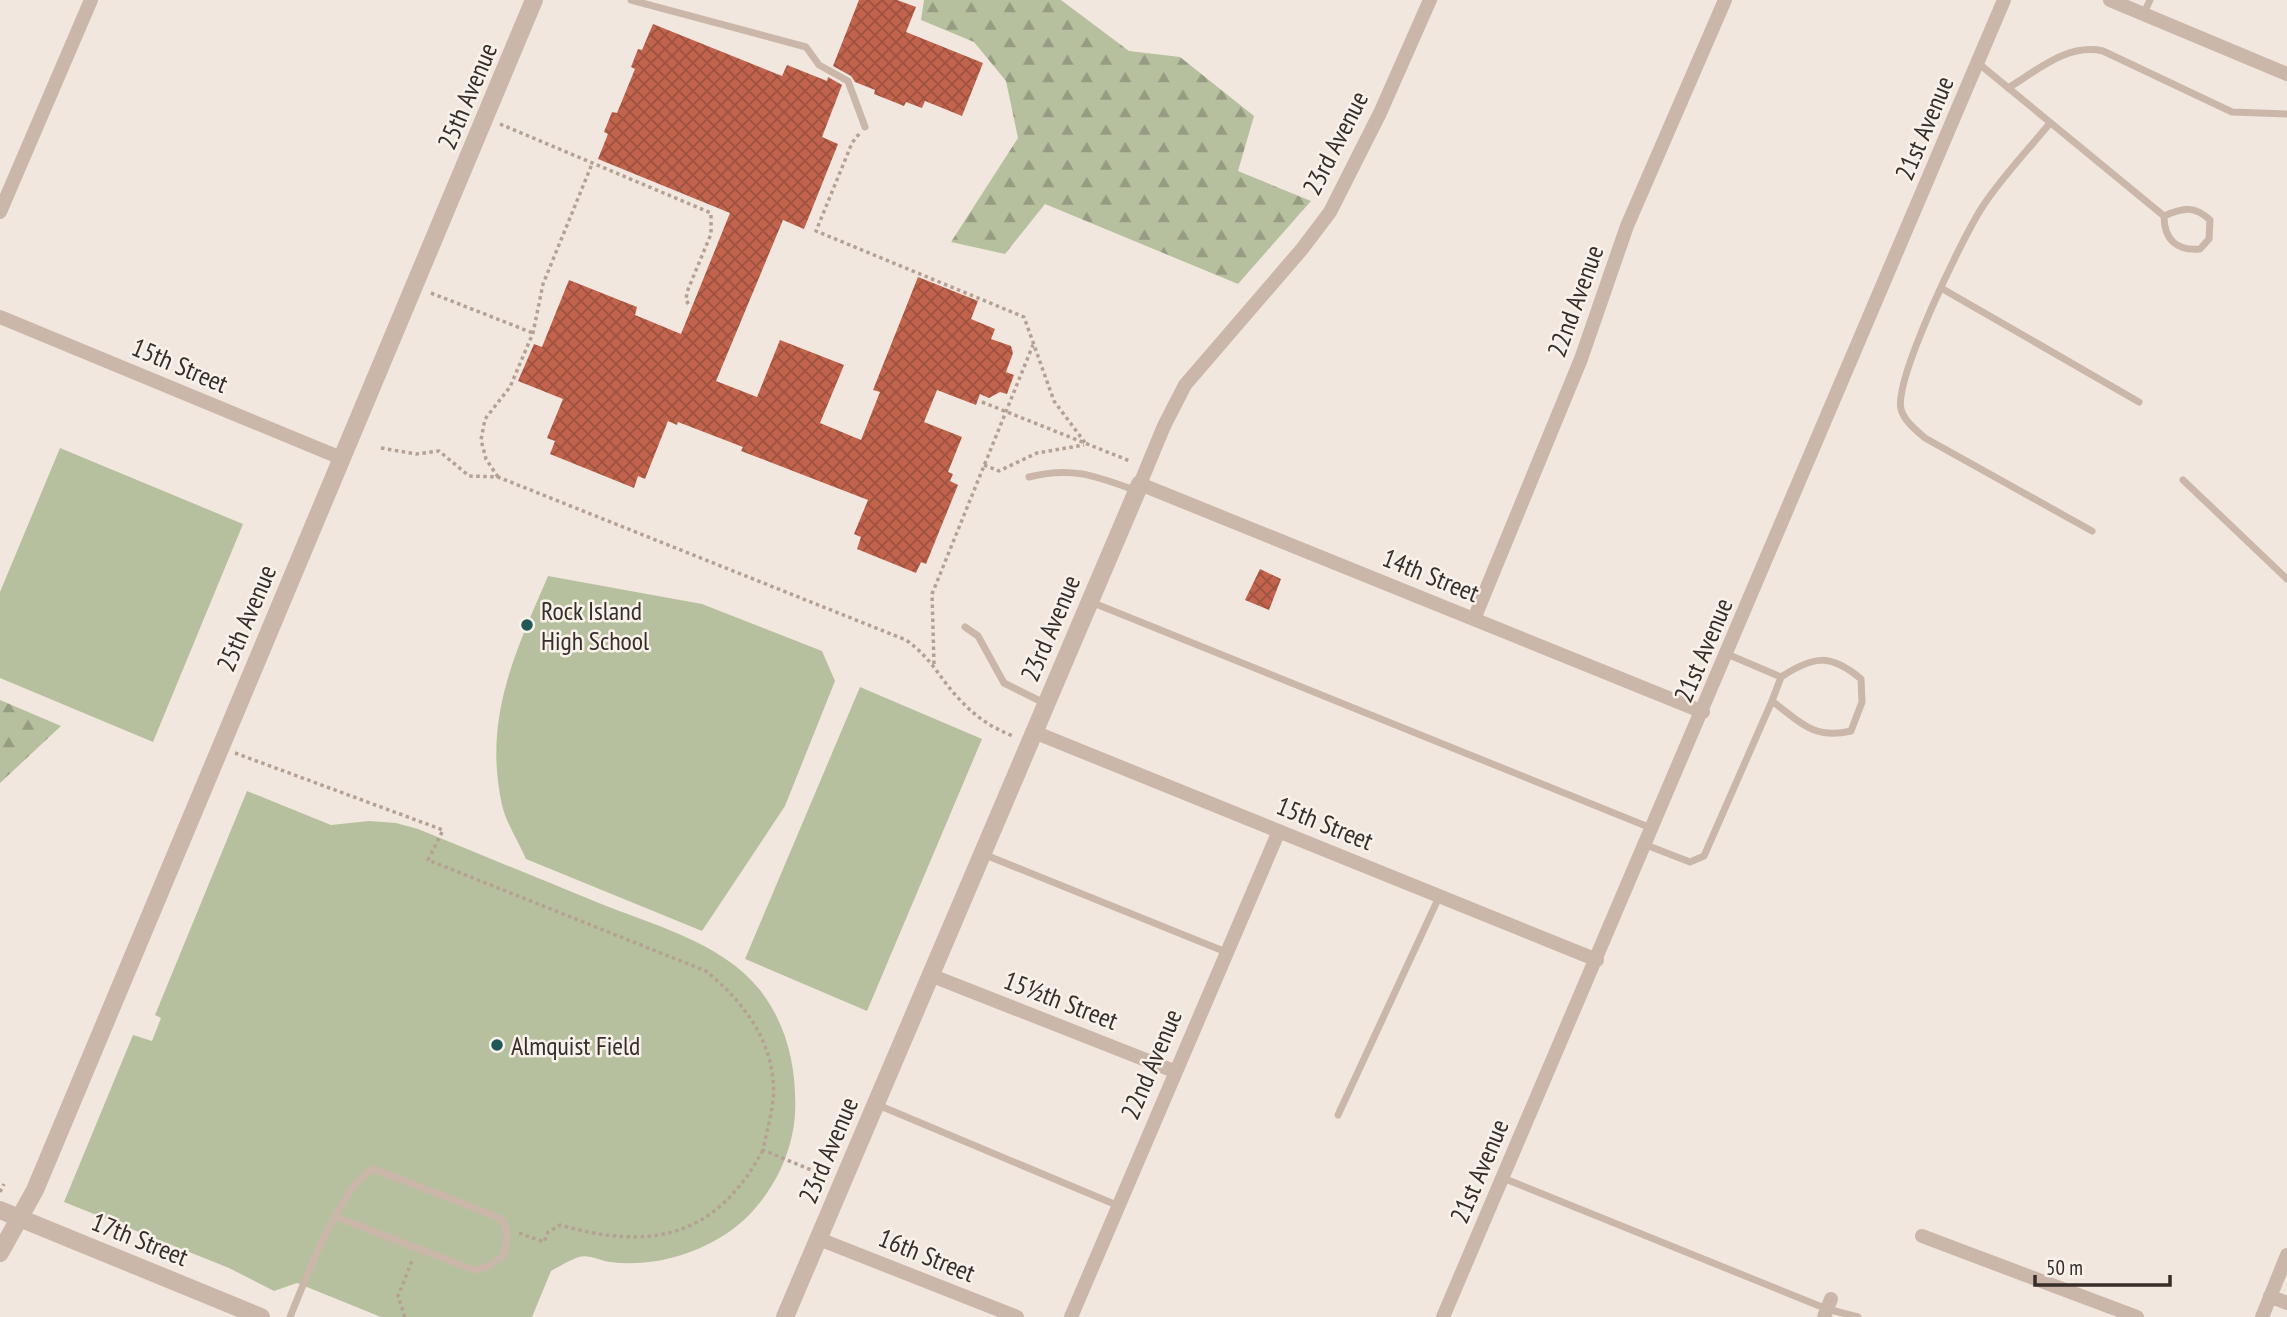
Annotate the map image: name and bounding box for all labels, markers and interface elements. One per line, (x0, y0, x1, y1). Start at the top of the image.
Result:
street label: 25th Avenue (430, 38, 504, 154)
street label: 21st Avenue (1887, 71, 1961, 185)
street label: 23rd Avenue (1295, 85, 1375, 201)
street label: 22nd Avenue (1540, 241, 1610, 361)
street label: 15th Street (127, 330, 233, 400)
street label: 14th Street (1378, 541, 1484, 609)
street label: 25th Avenue (209, 560, 283, 676)
street label: 23rd Avenue (1013, 570, 1087, 686)
street label: 21st Avenue (1666, 593, 1740, 707)
place label: Rock Island High School (541, 594, 649, 657)
marker: Rock Island High School (519, 617, 535, 633)
street label: 15th Street (1272, 789, 1378, 857)
street label: 15½th Street (999, 963, 1123, 1037)
street label: 22nd Avenue (1113, 1004, 1189, 1124)
place label: Almquist Field (511, 1029, 640, 1062)
marker: Almquist Field (489, 1037, 505, 1053)
street label: 23rd Avenue (791, 1092, 865, 1208)
street label: 21st Avenue (1442, 1114, 1516, 1228)
street label: 17th Street (87, 1205, 193, 1273)
street label: 16th Street (874, 1221, 980, 1289)
scale bar (2035, 1244, 2170, 1288)
text: 50 m (2046, 1254, 2083, 1281)

